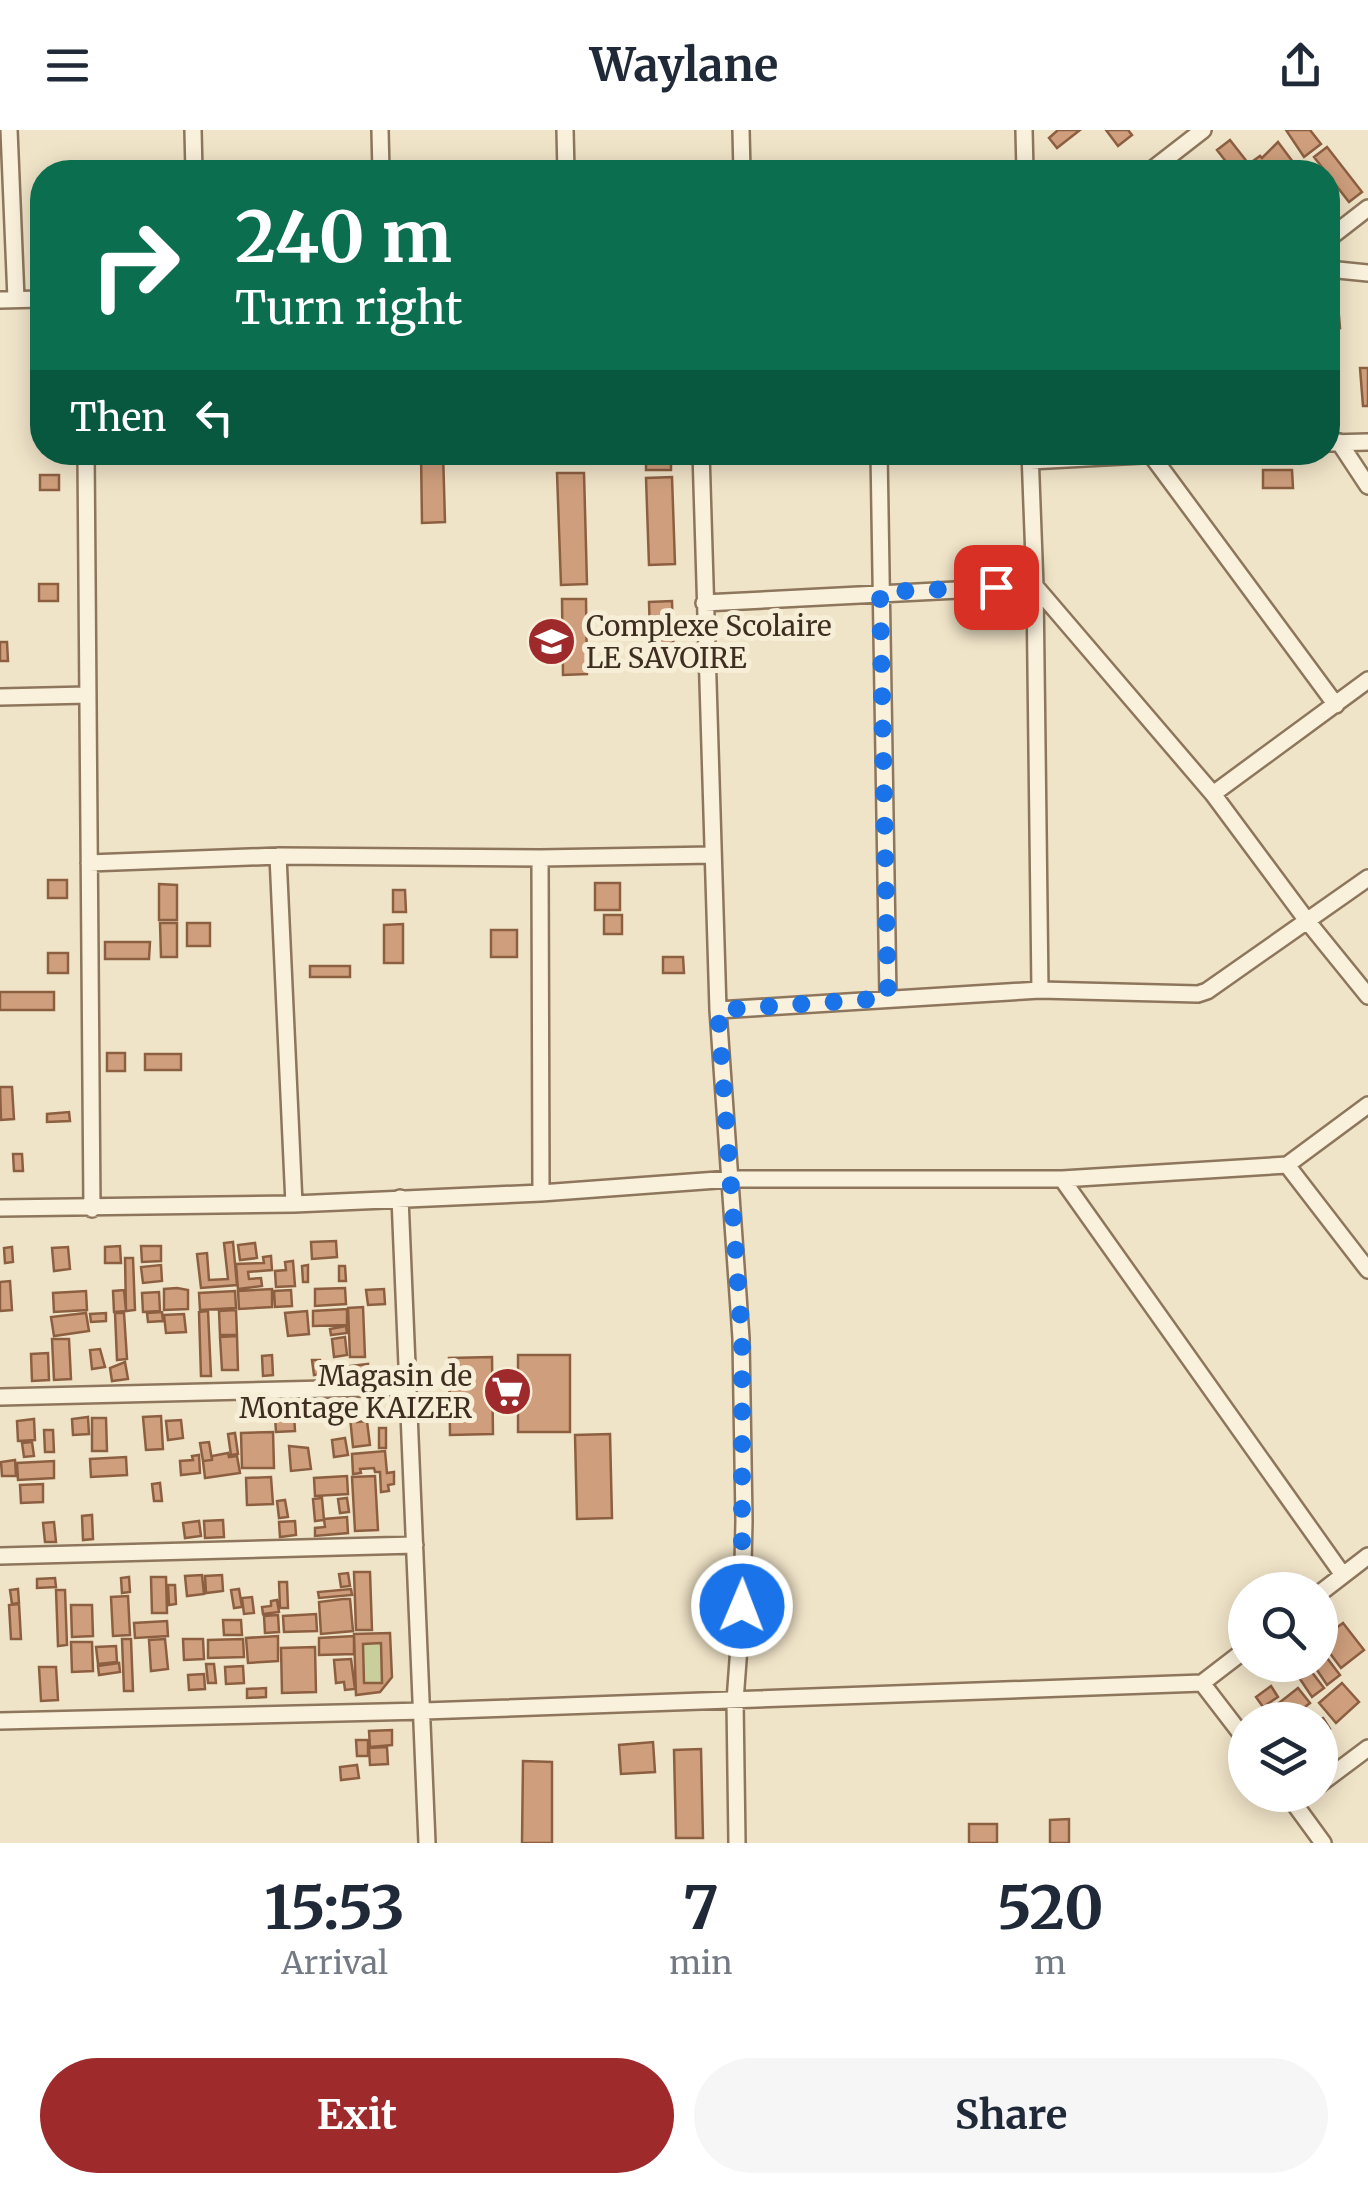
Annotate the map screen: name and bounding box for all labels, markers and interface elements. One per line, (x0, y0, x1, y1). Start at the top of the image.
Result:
text: Waylane (590, 37, 778, 93)
icon: menu (40, 38, 95, 93)
icon: share (1273, 38, 1328, 93)
text: 240 m (235, 193, 452, 281)
icon: right (70, 200, 200, 330)
text: Turn right (235, 280, 463, 336)
icon: left (187, 390, 242, 445)
text: Then (70, 394, 167, 441)
pin (954, 545, 1039, 630)
icon: arrive (969, 560, 1024, 615)
place label: Complexe Scolaire LE SAVOIRE (586, 608, 832, 676)
school or university icon: Complexe Scolaire LE SAVOIRE (525, 616, 577, 668)
place label: Magasin de Montage KAIZER (239, 1358, 472, 1426)
supermarket icon: Magasin de Montage KAIZER (481, 1366, 533, 1418)
position arrow (690, 1554, 794, 1658)
map controls (1228, 1572, 1338, 1812)
button: search (1228, 1572, 1338, 1682)
button: layers (1228, 1702, 1338, 1812)
text: 15:53 (264, 1870, 405, 1945)
text: 7 (683, 1870, 719, 1945)
text: 520 (997, 1870, 1104, 1945)
text: Arrival (281, 1943, 388, 1983)
text: min (669, 1943, 732, 1983)
text: m (1034, 1943, 1066, 1983)
button: Exit (40, 2058, 674, 2173)
button: Share (694, 2058, 1328, 2173)

